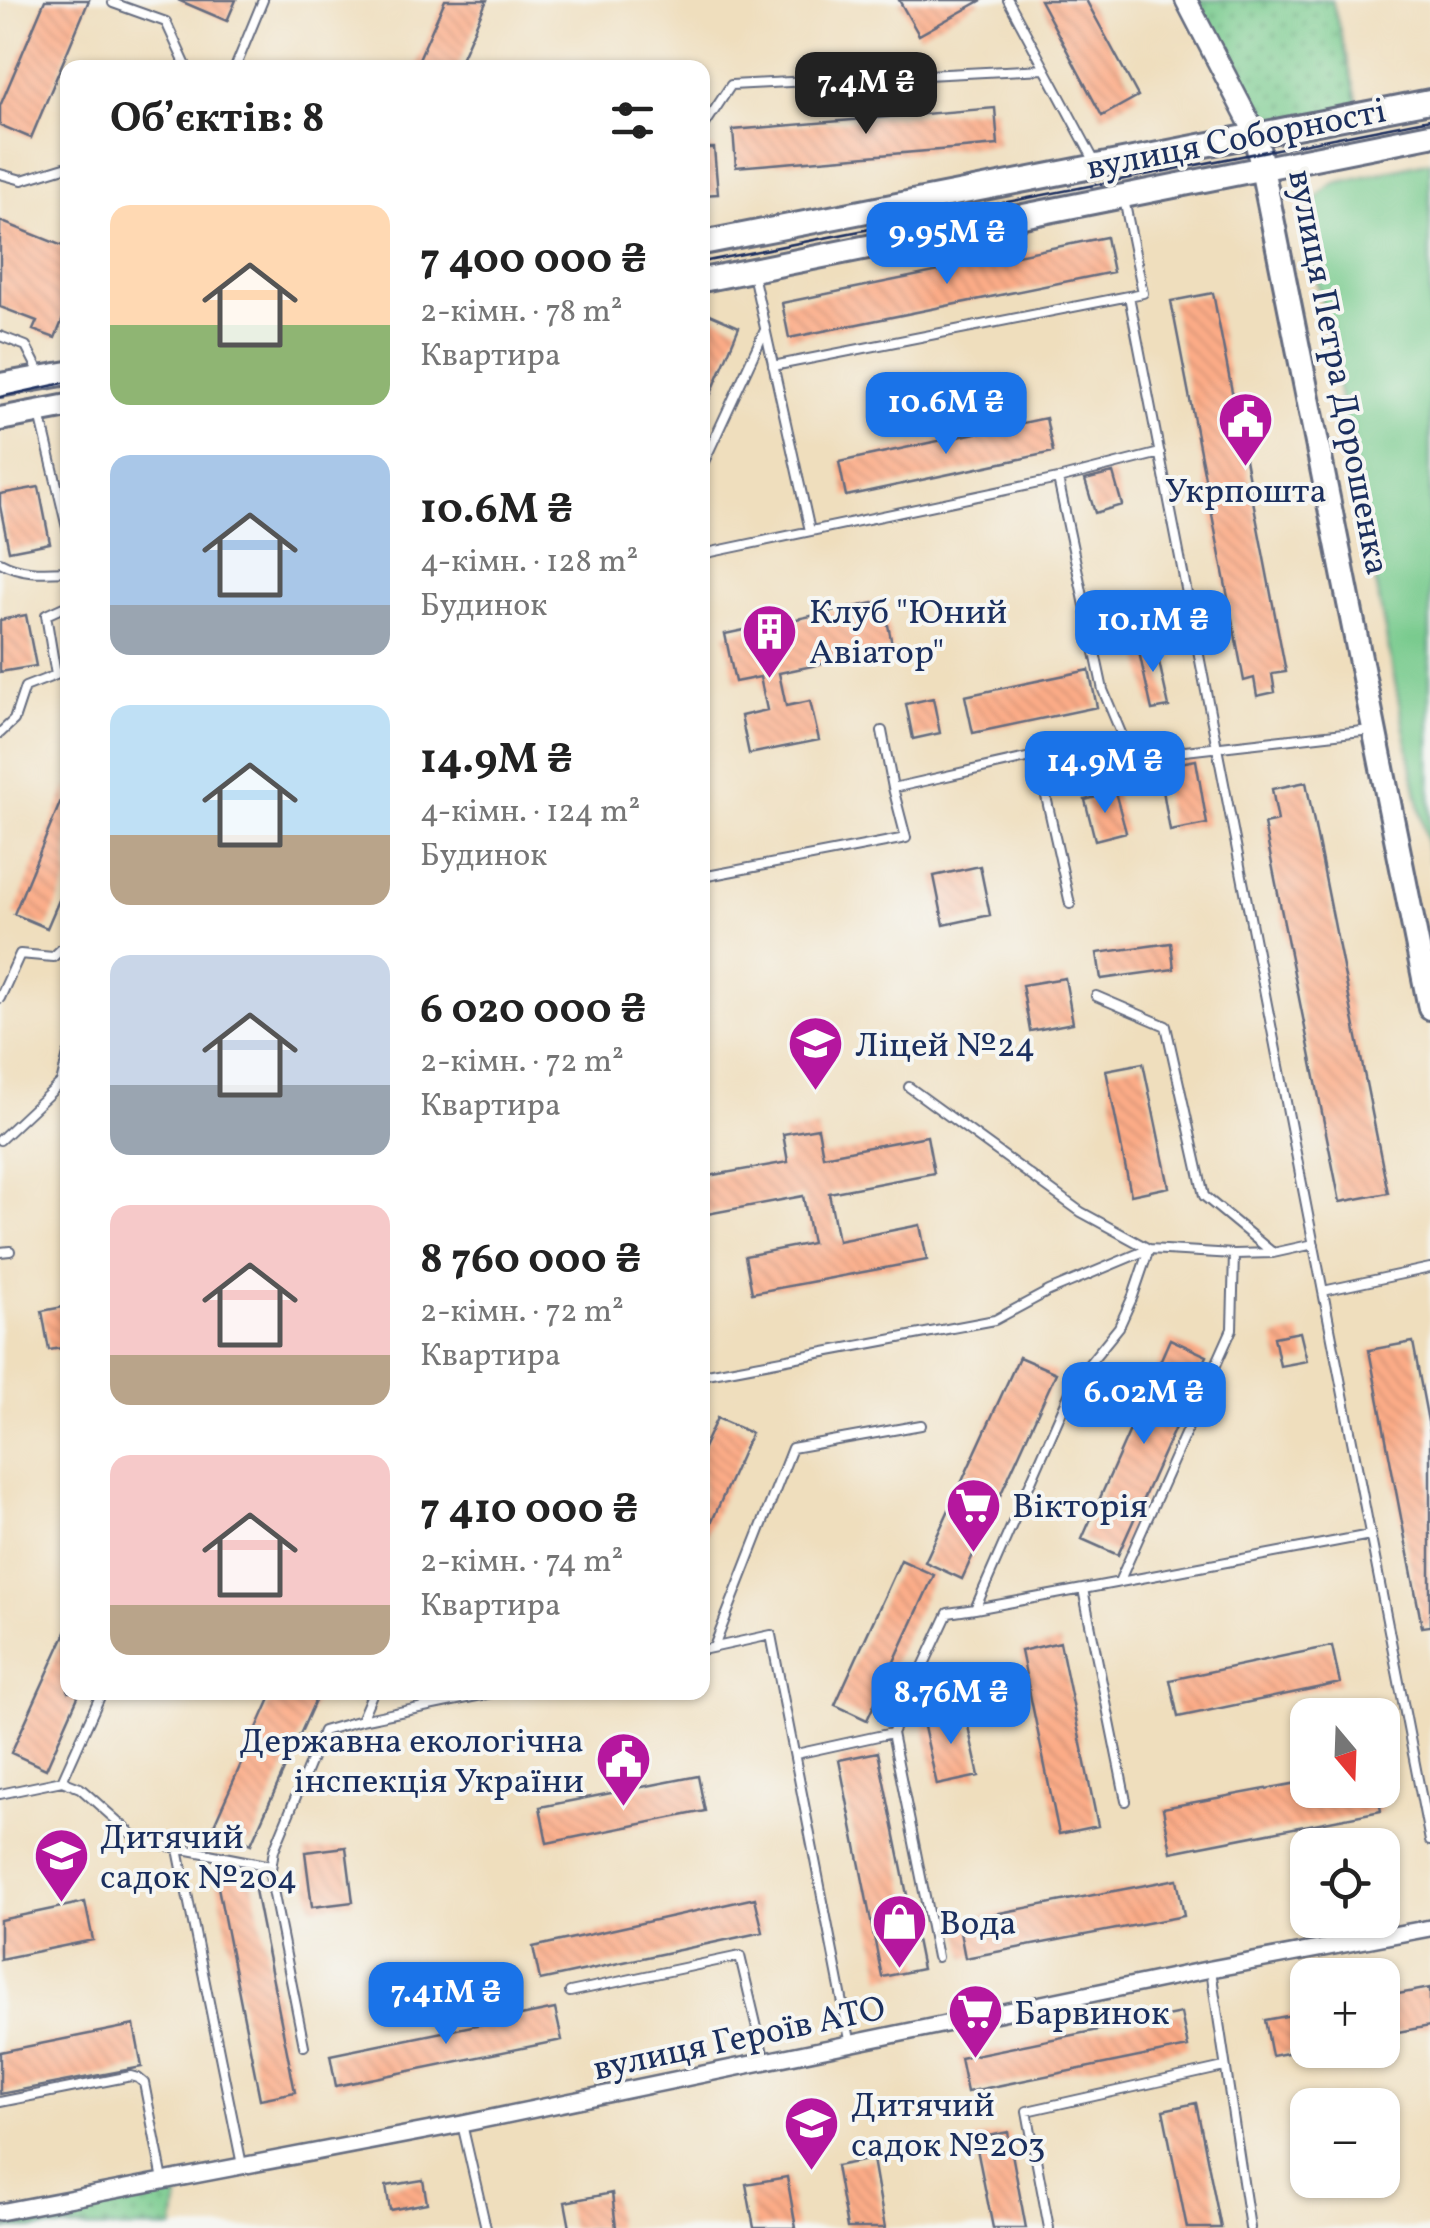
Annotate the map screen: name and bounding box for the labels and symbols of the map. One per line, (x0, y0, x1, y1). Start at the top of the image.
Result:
pin: 7.4M ₴ (785, 52, 947, 137)
street label: вулиця Соборності (1083, 88, 1390, 194)
street label: вулиця Петра Дорошенка (1274, 166, 1400, 579)
pin: 9.95M ₴ (855, 202, 1039, 287)
pin: 10.6M ₴ (854, 372, 1038, 457)
public building icon: Укрпошта (1216, 389, 1276, 468)
place label: Укрпошта (1165, 469, 1327, 517)
place label: Клуб "Юний Авіатор" (809, 590, 1007, 678)
pin: 10.1M ₴ (1061, 590, 1245, 675)
building icon: Клуб "Юний Авіатор" (740, 601, 800, 680)
pin: 14.9M ₴ (1013, 731, 1197, 816)
school or university icon: Ліцей №24 (786, 1014, 846, 1093)
place label: Ліцей №24 (855, 1023, 1035, 1071)
pin: 6.02M ₴ (1052, 1362, 1236, 1447)
supermarket icon: Вікторія (943, 1475, 1003, 1554)
place label: Вікторія (1012, 1484, 1148, 1532)
pin: 8.76M ₴ (859, 1662, 1043, 1747)
north arrow (1290, 1698, 1400, 1808)
place label: Державна екологічна інспекція України (239, 1719, 584, 1807)
public building icon: Державна екологічна інспекція України (593, 1730, 653, 1809)
place label: Дитячий садок №204 (100, 1815, 298, 1903)
school or university icon: Дитячий садок №204 (31, 1826, 91, 1905)
shop icon: Вода (870, 1892, 930, 1971)
place label: Вода (939, 1901, 1017, 1949)
pin: 7.41M ₴ (354, 1962, 538, 2047)
supermarket icon: Барвинок (945, 1982, 1005, 2061)
street label: вулиця Героїв АТО (589, 1986, 890, 2094)
place label: Барвинок (1014, 1991, 1170, 2039)
place label: Дитячий садок №203 (851, 2083, 1046, 2171)
school or university icon: Дитячий садок №203 (782, 2094, 842, 2173)

